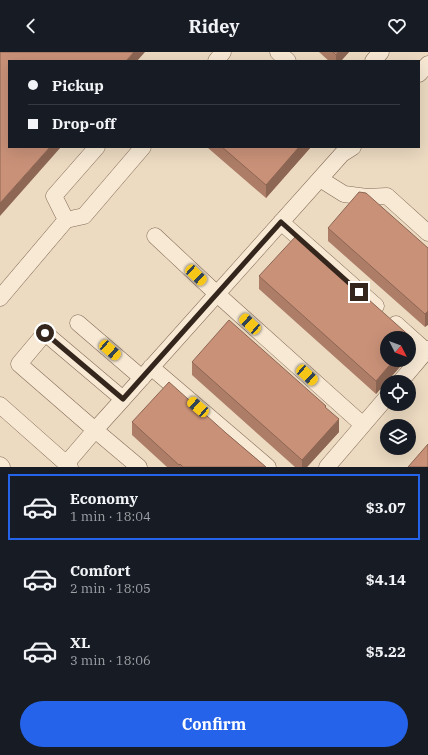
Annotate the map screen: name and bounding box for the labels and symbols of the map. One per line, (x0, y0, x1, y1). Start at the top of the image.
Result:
car (183, 262, 209, 288)
route end (350, 283, 368, 301)
car (237, 312, 263, 336)
route start (36, 324, 54, 342)
north arrow (380, 331, 416, 367)
car (97, 338, 123, 362)
car (294, 363, 320, 387)
car (185, 395, 211, 419)

